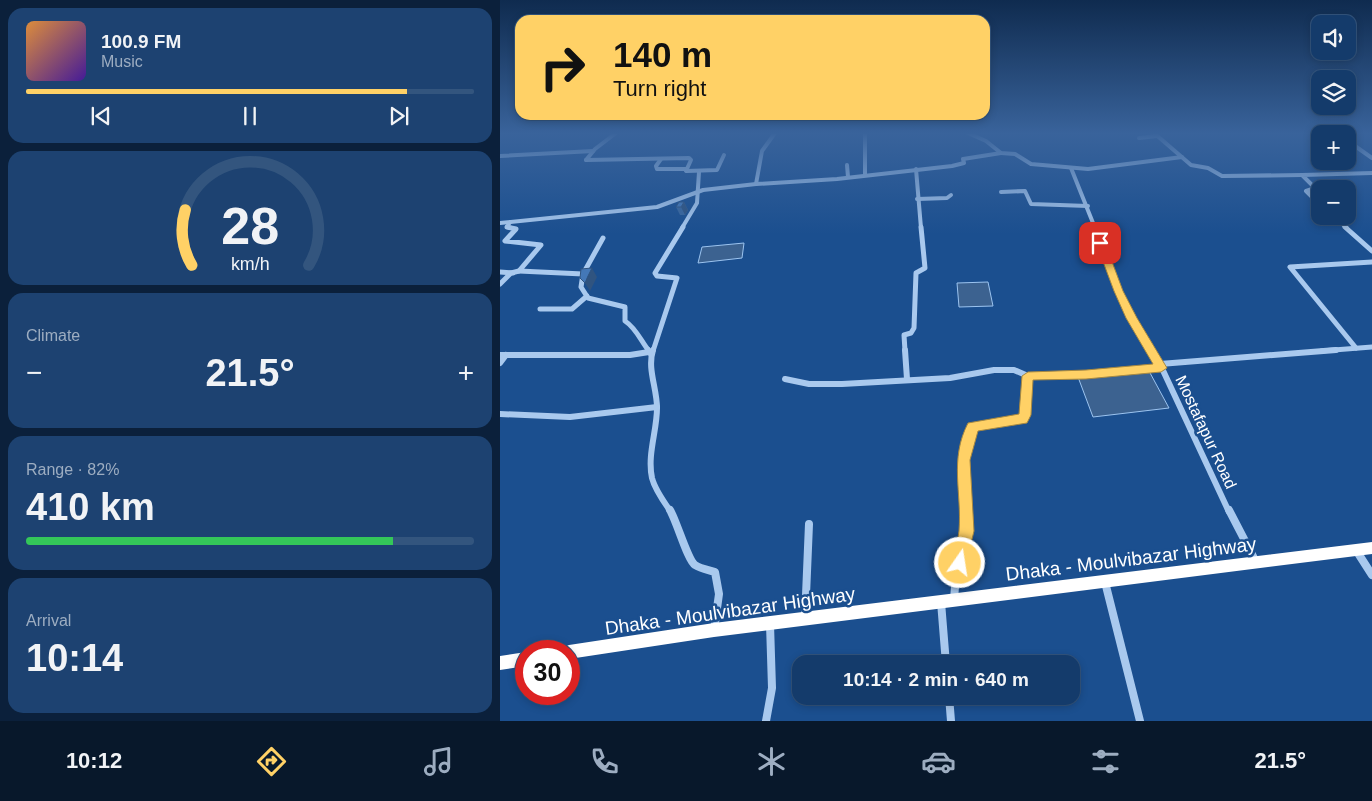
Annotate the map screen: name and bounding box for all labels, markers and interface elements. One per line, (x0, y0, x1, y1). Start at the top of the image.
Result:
map controls (1311, 15, 1356, 225)
button: sound (1311, 15, 1356, 60)
text: 100.9 FM (101, 31, 181, 52)
icon: right (530, 35, 595, 100)
text: 140 m (613, 35, 712, 74)
text: Music (101, 53, 143, 70)
button: layers (1311, 70, 1356, 115)
text: Turn right (613, 76, 706, 101)
icon: previous (87, 102, 115, 130)
icon: pause (236, 102, 264, 130)
icon: next (385, 102, 413, 130)
button: + (1311, 125, 1356, 170)
button: − (1311, 180, 1356, 225)
text: 28 (221, 197, 279, 255)
pin (1079, 222, 1121, 264)
icon: arrive (1086, 229, 1114, 257)
text: km/h (231, 254, 269, 274)
text: Climate (26, 327, 80, 344)
text: 21.5° (205, 352, 295, 394)
text: − (26, 357, 42, 388)
text: + (458, 357, 474, 388)
street label: Mostafapur Road (1172, 373, 1240, 491)
text: Range · 82% (26, 461, 119, 478)
text: 410 km (26, 486, 155, 528)
street label: Dhaka - Moulvibazar Highway (1004, 533, 1258, 585)
position arrow (933, 536, 985, 588)
street label: Dhaka - Moulvibazar Highway (604, 583, 857, 639)
text: Arrival (26, 612, 71, 629)
text: 10:14 (26, 637, 123, 679)
speed limit sign: 30 (515, 640, 580, 705)
text: 10:14 · 2 min · 640 m (843, 669, 1029, 690)
icon: directions (254, 744, 289, 779)
icon: music (421, 744, 456, 779)
icon: phone (587, 744, 622, 779)
icon: climate (754, 744, 789, 779)
icon: car (921, 744, 956, 779)
icon: filters (1088, 744, 1123, 779)
text: 10:12 (66, 748, 122, 773)
text: 21.5° (1254, 748, 1306, 773)

